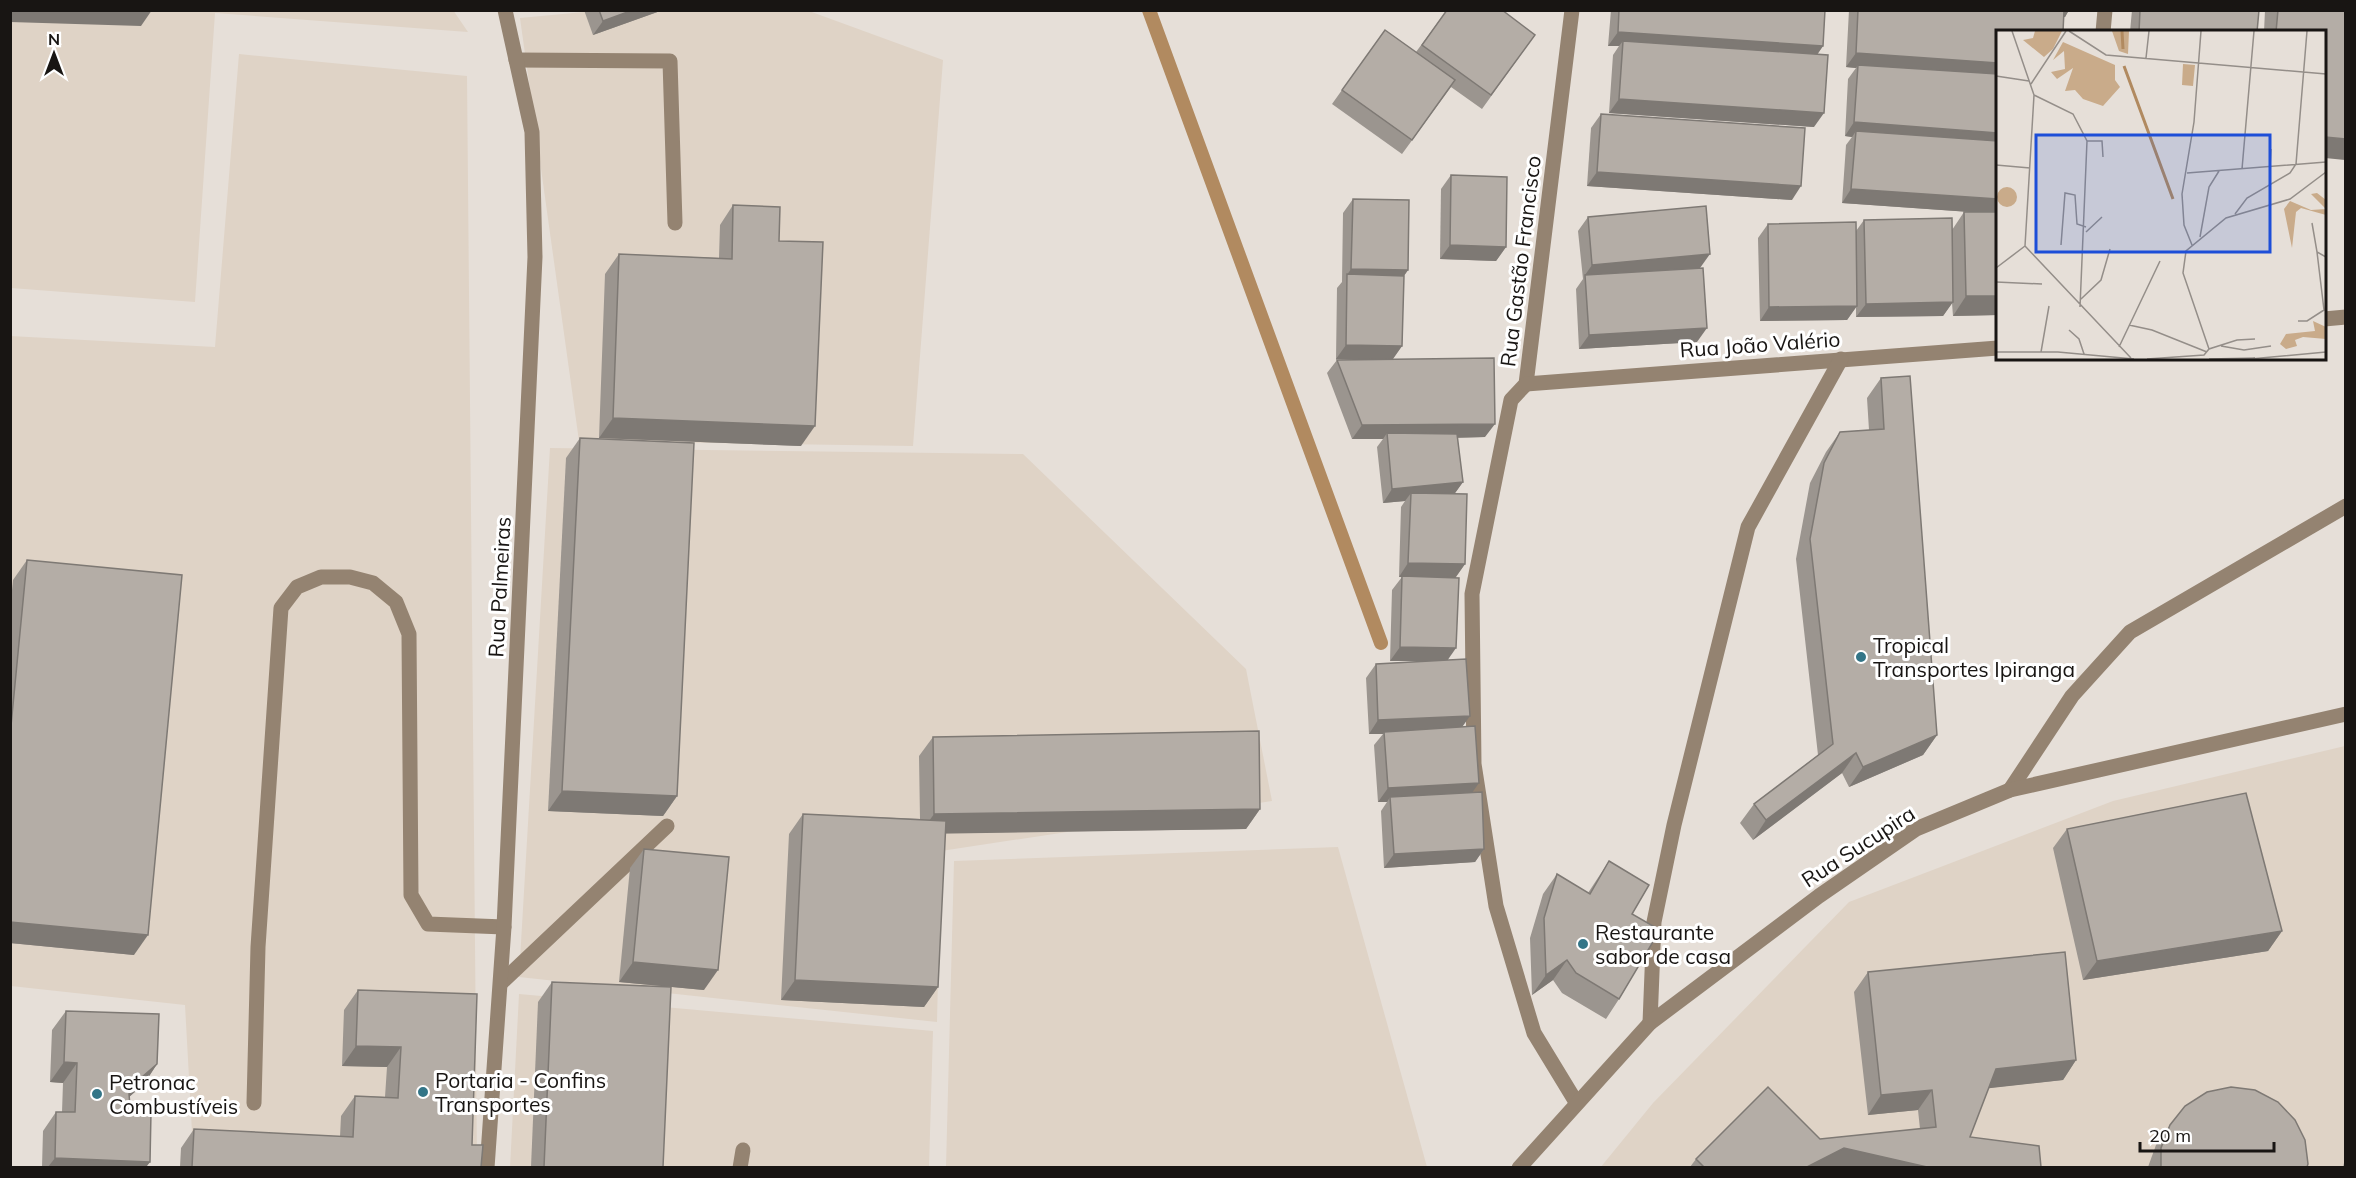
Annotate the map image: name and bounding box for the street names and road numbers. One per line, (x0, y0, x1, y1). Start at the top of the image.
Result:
street label: Rua Gastão Francisco (1494, 154, 1546, 368)
street label: Rua João Valério (1679, 325, 1841, 363)
street label: Rua Palmeiras (482, 516, 516, 658)
street label: Rua Sucupira (1796, 800, 1920, 892)

